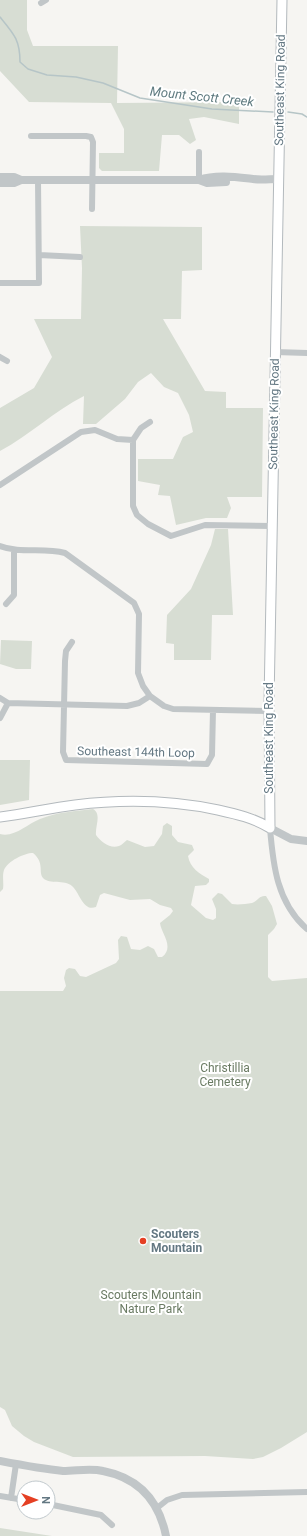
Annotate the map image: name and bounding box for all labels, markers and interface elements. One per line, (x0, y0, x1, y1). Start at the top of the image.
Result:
street label: Southeast King Road (272, 34, 288, 146)
water label: Mount Scott Creek (149, 84, 255, 109)
street label: Southeast King Road (266, 358, 282, 470)
street label: Southeast King Road (262, 682, 276, 794)
street label: Southeast 144th Loop (77, 744, 195, 760)
park label: Christillia Cemetery (199, 1061, 251, 1089)
place label: Scouters Mountain (151, 1227, 202, 1255)
marker: Scouters Mountain (138, 1236, 148, 1246)
park label: Scouters Mountain Nature Park (101, 1288, 201, 1316)
north arrow (16, 1480, 56, 1520)
text: N (39, 1496, 52, 1504)

